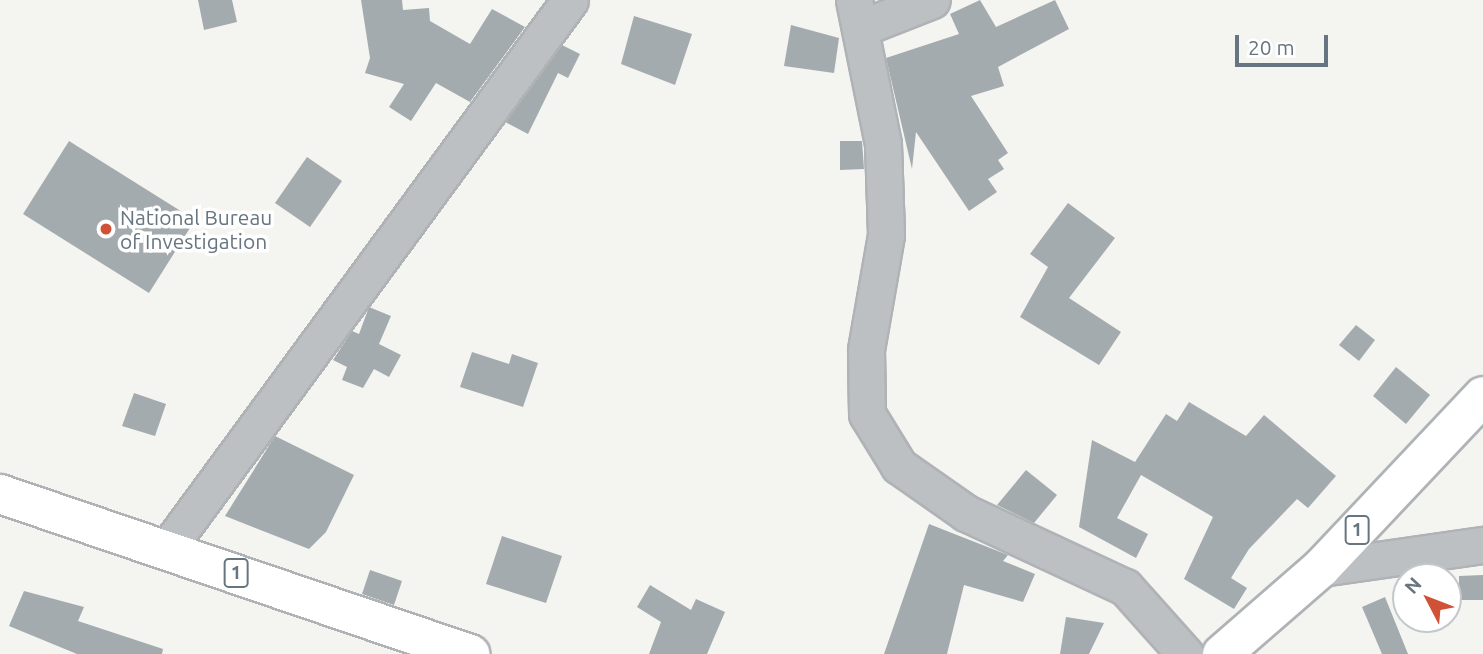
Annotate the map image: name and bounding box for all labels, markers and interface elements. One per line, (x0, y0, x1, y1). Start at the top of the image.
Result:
scale bar (1238, 21, 1331, 65)
text: 20 m (1248, 35, 1295, 59)
place label: National Bureau of Investigation (120, 204, 272, 254)
marker: National Bureau of Investigation (98, 221, 114, 237)
road number: 1 (1343, 514, 1371, 545)
road number: 1 (222, 558, 250, 588)
north arrow (1392, 563, 1462, 633)
text: N (1400, 573, 1426, 598)

